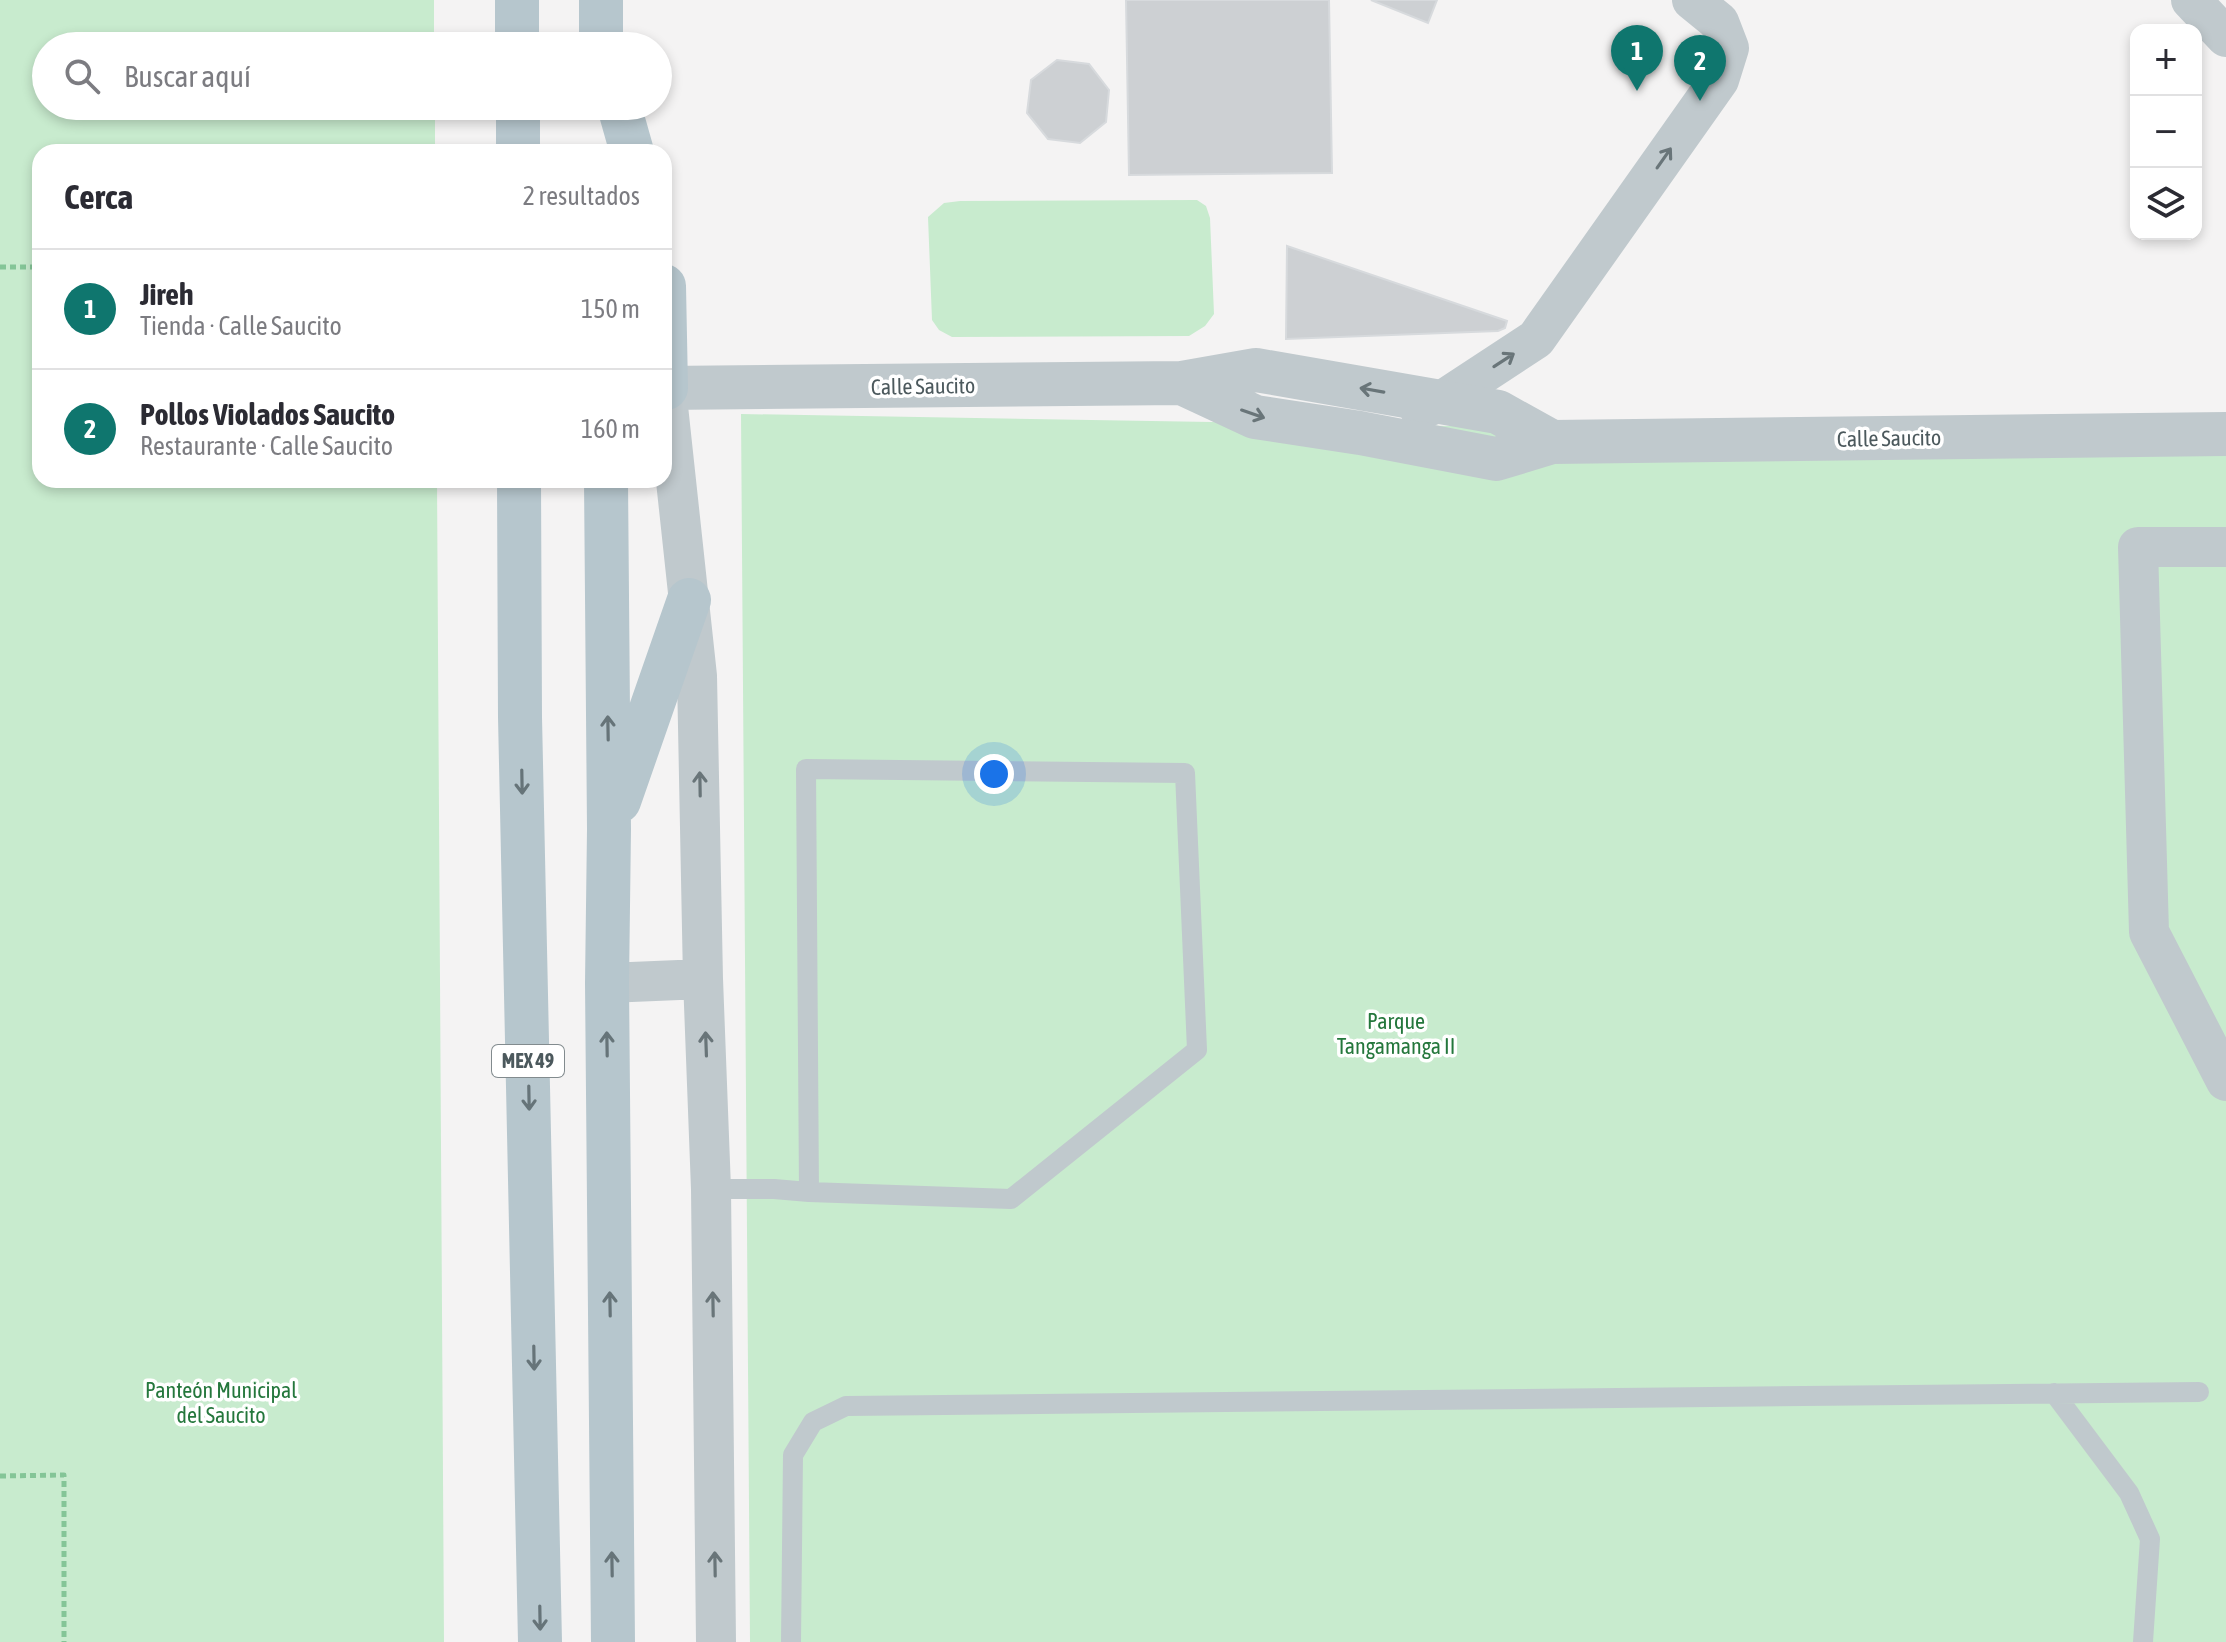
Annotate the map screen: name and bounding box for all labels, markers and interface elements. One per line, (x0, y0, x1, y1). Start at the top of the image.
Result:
map controls (2130, 24, 2202, 240)
button: + (2130, 24, 2202, 96)
pin: 1 (1611, 25, 1663, 91)
search box (32, 32, 672, 120)
pin: 2 (1674, 35, 1726, 101)
icon: search (60, 54, 104, 98)
text: Buscar aquí (124, 59, 251, 93)
button: − (2130, 96, 2202, 168)
one-way arrow (1656, 148, 1672, 170)
button: layers (2130, 168, 2202, 240)
text: Cerca (64, 177, 133, 216)
text: 2 resultados (523, 181, 640, 211)
text: Jireh (140, 277, 194, 311)
text: 1 (84, 294, 96, 324)
text: 150 m (581, 294, 640, 324)
text: Tienda · Calle Saucito (140, 311, 342, 341)
one-way arrow (1492, 352, 1514, 368)
street label: Calle Saucito (871, 372, 975, 400)
one-way arrow (1360, 382, 1385, 397)
text: Pollos Violados Saucito (140, 397, 395, 431)
one-way arrow (1240, 408, 1265, 423)
text: 2 (84, 414, 96, 444)
text: 160 m (581, 414, 640, 444)
street label: Calle Saucito (1837, 424, 1941, 452)
text: Restaurante · Calle Saucito (140, 431, 393, 461)
one-way arrow (601, 715, 616, 742)
your location (974, 754, 1014, 794)
one-way arrow (514, 768, 530, 795)
one-way arrow (692, 771, 707, 798)
park label: Parque Tangamanga II (1337, 1008, 1455, 1059)
one-way arrow (600, 1031, 615, 1058)
one-way arrow (698, 1031, 713, 1058)
road number: MEX 49 (492, 1045, 564, 1077)
one-way arrow (521, 1084, 536, 1111)
one-way arrow (602, 1291, 618, 1318)
one-way arrow (705, 1291, 721, 1318)
one-way arrow (527, 1344, 542, 1371)
park label: Panteón Municipal del Saucito (145, 1377, 297, 1428)
one-way arrow (604, 1551, 620, 1578)
one-way arrow (708, 1551, 723, 1578)
one-way arrow (532, 1604, 548, 1631)

